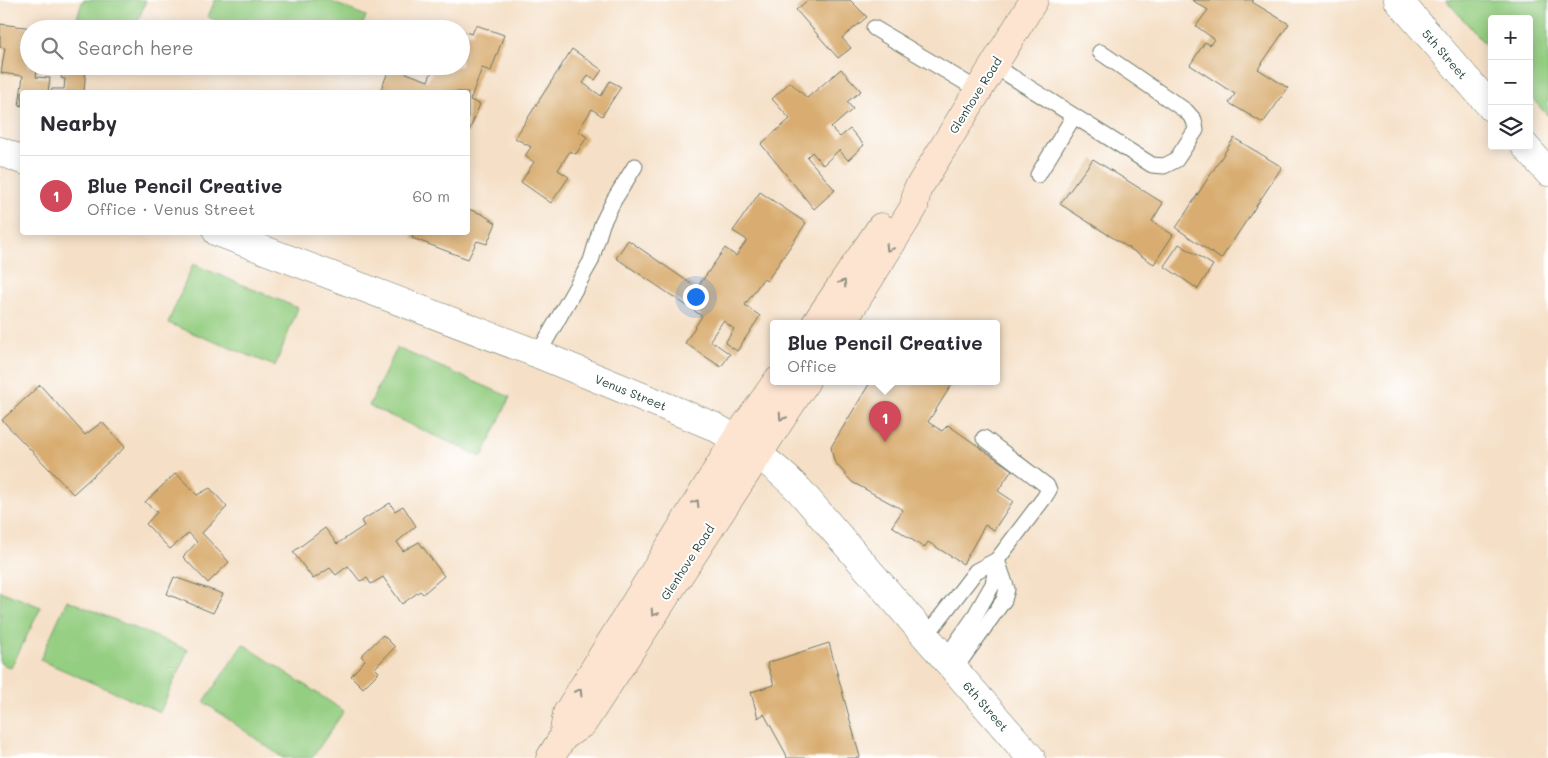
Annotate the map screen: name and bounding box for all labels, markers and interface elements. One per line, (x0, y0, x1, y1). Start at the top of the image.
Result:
map controls (1488, 15, 1533, 150)
button: + (1488, 15, 1533, 60)
search box (20, 20, 470, 75)
street label: 5th Street (1419, 26, 1471, 82)
icon: search (38, 34, 66, 62)
text: Search here (78, 35, 194, 60)
street label: Glenhove Road (945, 53, 1005, 136)
button: − (1488, 60, 1533, 105)
button: layers (1488, 105, 1533, 150)
text: Nearby (40, 109, 117, 136)
text: Blue Pencil Creative (87, 173, 282, 198)
text: 1 (52, 185, 60, 206)
text: 60 m (413, 185, 450, 206)
text: Office · Venus Street (87, 198, 255, 219)
one-way arrow (885, 243, 895, 252)
one-way arrow (837, 279, 846, 288)
your location (683, 284, 709, 310)
popup (770, 320, 1000, 385)
text: Blue Pencil Creative (787, 330, 983, 355)
text: Office (787, 355, 837, 376)
street label: Venus Street (593, 370, 669, 414)
pin: 1 (869, 401, 901, 442)
one-way arrow (779, 412, 789, 421)
one-way arrow (690, 499, 700, 508)
street label: Glenhove Road (656, 521, 718, 603)
one-way arrow (651, 607, 660, 616)
street label: 6th Street (960, 678, 1012, 734)
one-way arrow (573, 688, 583, 697)

